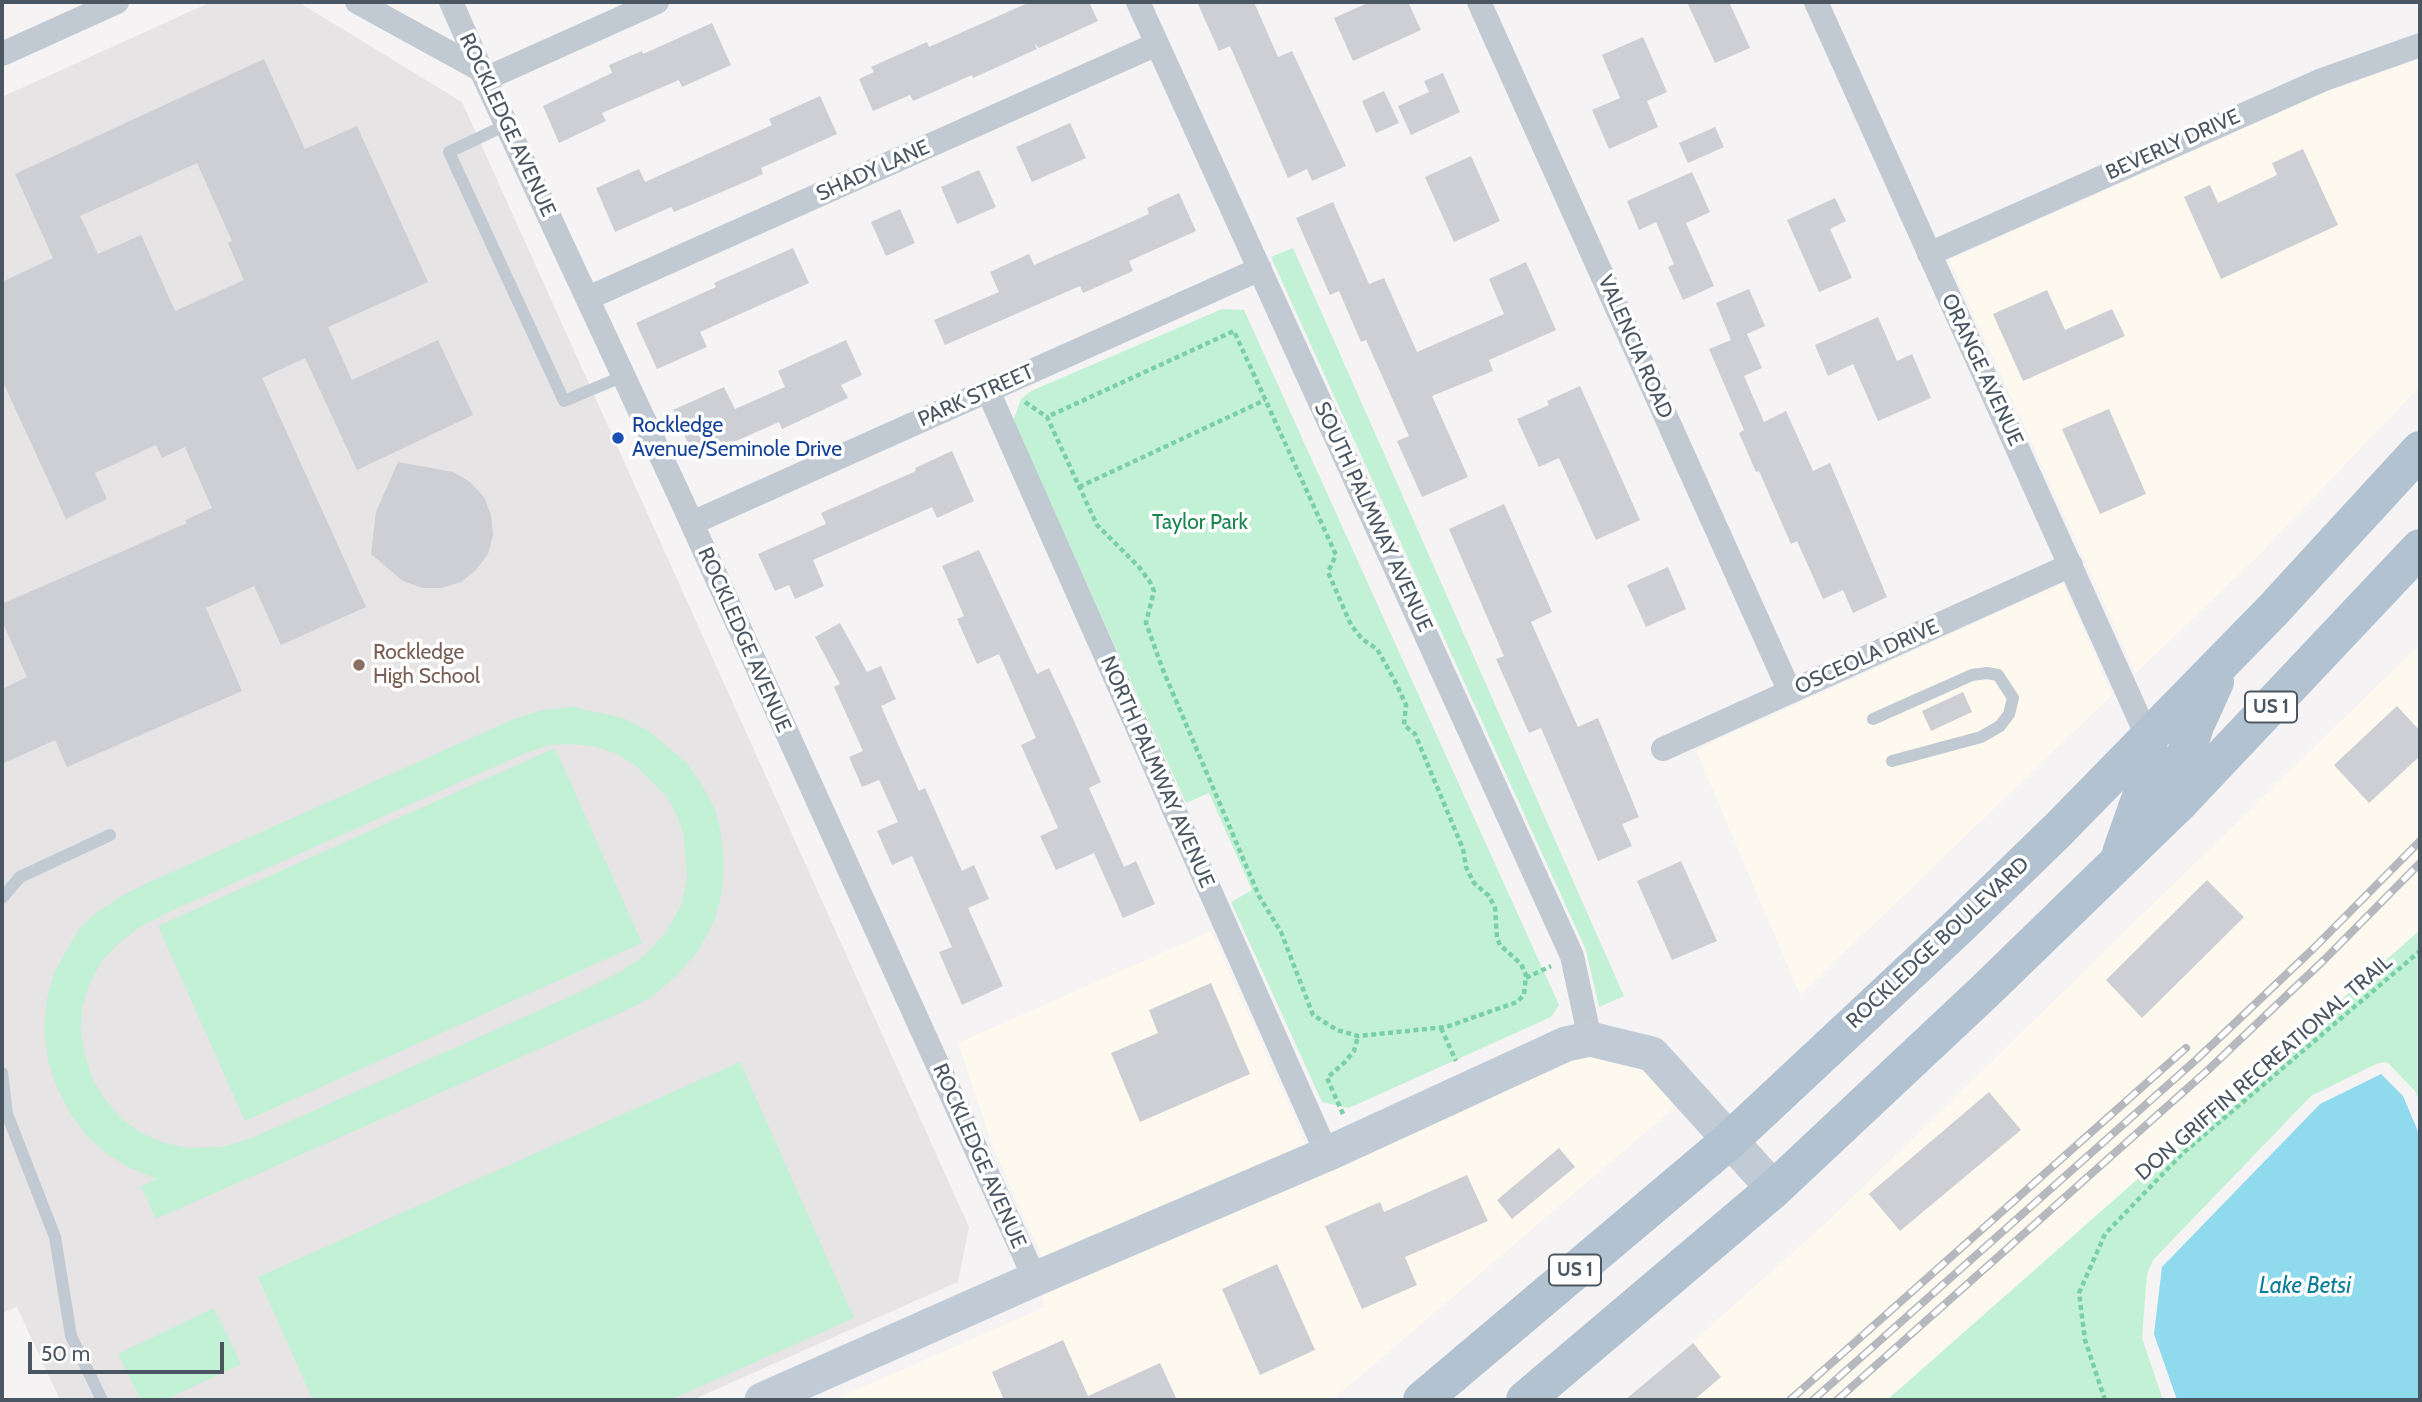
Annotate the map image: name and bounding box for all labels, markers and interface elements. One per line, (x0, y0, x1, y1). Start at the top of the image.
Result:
street label: ROCKLEDGE AVENUE (453, 29, 561, 221)
street label: BEVERLY DRIVE (2102, 104, 2244, 186)
street label: SHADY LANE (813, 135, 933, 207)
street label: VALENCIA ROAD (1592, 271, 1678, 423)
street label: ORANGE AVENUE (1936, 290, 2028, 450)
street label: PARK STREET (914, 359, 1038, 433)
street label: SOUTH PALMWAY AVENUE (1309, 398, 1437, 636)
place label: Rockledge Avenue/Seminole Drive (632, 413, 842, 463)
marker: Rockledge Avenue/Seminole Drive (610, 430, 626, 446)
park label: Taylor Park (1152, 510, 1248, 536)
street label: ROCKLEDGE AVENUE (692, 544, 796, 736)
street label: OSCEOLA DRIVE (1791, 614, 1943, 700)
place label: Rockledge High School (373, 640, 480, 690)
street label: NORTH PALMWAY AVENUE (1095, 652, 1219, 892)
marker: Rockledge High School (351, 657, 367, 673)
road number: US 1 (2245, 692, 2297, 722)
street label: ROCKLEDGE BOULEVARD (1842, 852, 2034, 1034)
street label: DON GRIFFIN RECREATIONAL TRAIL (2131, 950, 2397, 1186)
street label: ROCKLEDGE AVENUE (927, 1060, 1031, 1252)
road number: US 1 (1549, 1254, 1601, 1286)
water label: Lake Betsi (2259, 1272, 2351, 1300)
scale bar (32, 1328, 228, 1372)
text: 50 m (41, 1341, 90, 1366)

